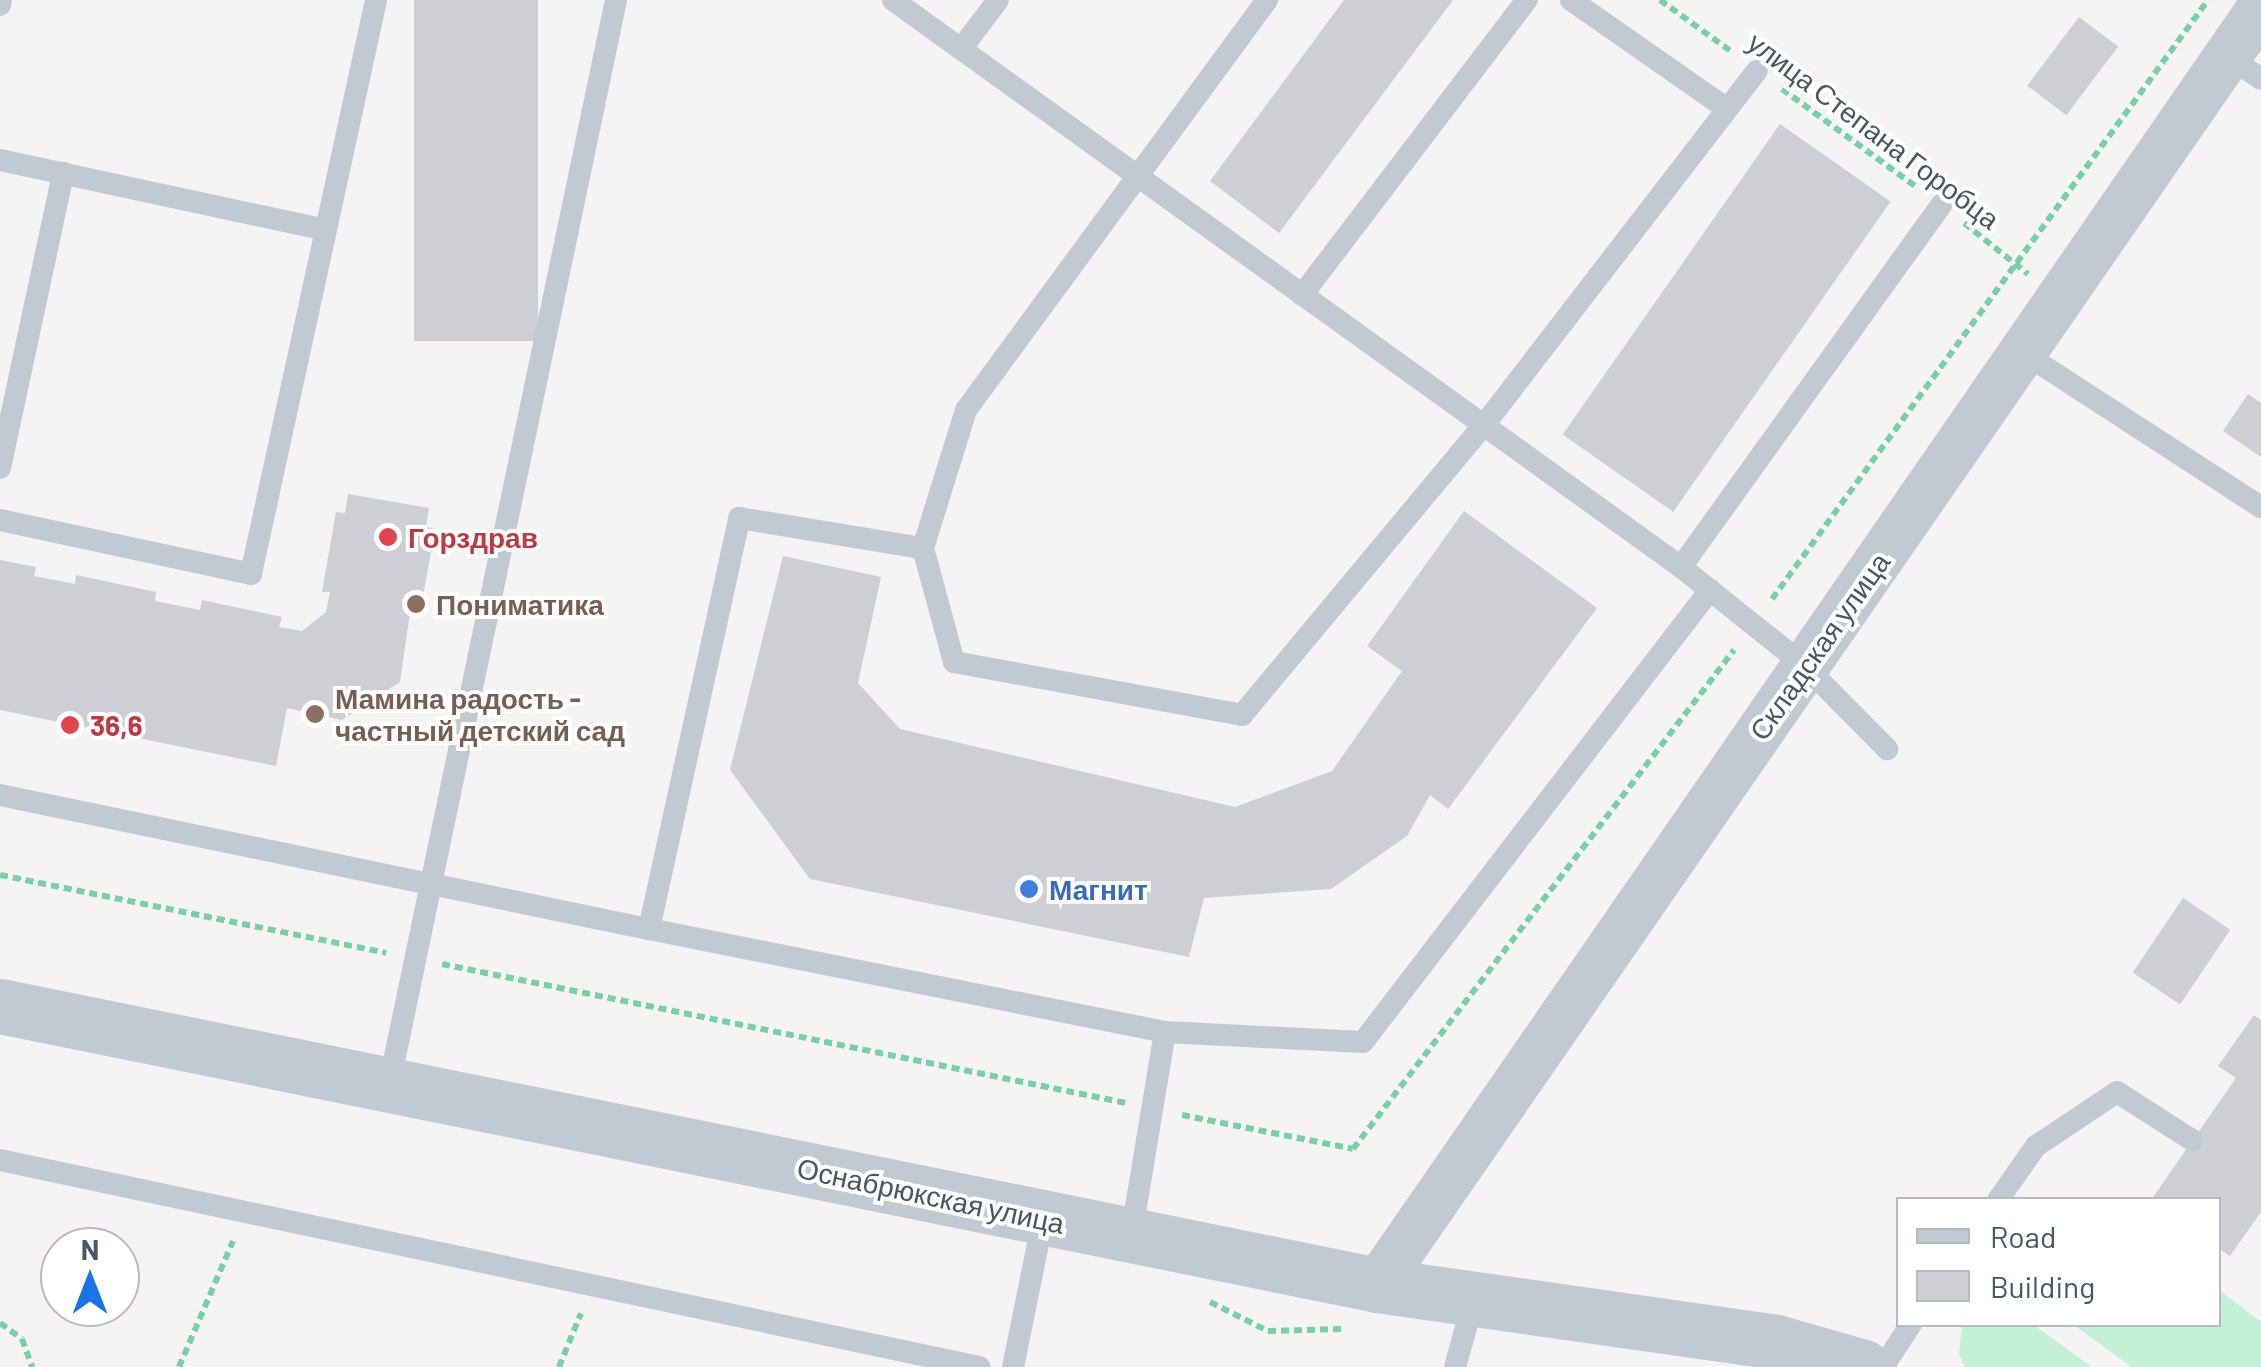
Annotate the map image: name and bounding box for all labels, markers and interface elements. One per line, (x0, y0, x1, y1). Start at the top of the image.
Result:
street label: улица Степана Горобца (1742, 25, 2006, 235)
place label: Горздрав (408, 520, 538, 554)
marker: Горздрав (377, 526, 399, 548)
street label: Складская улица (1742, 546, 1896, 746)
place label: Пониматика (436, 587, 604, 621)
marker: Пониматика (405, 593, 427, 615)
place label: Мамина радость - частный детский сад (335, 681, 625, 747)
marker: Мамина радость - частный детский сад (304, 703, 326, 725)
place label: 36,6 (90, 708, 143, 742)
marker: 36,6 (59, 714, 81, 736)
place label: Магнит (1049, 872, 1148, 906)
marker: Магнит (1018, 878, 1040, 900)
street label: Оснабрюкская улица (794, 1150, 1068, 1240)
legend (1896, 1197, 2221, 1327)
text: Road (1990, 1218, 2056, 1254)
north arrow (40, 1227, 140, 1327)
text: N (81, 1232, 99, 1266)
text: Building (1990, 1268, 2095, 1304)

